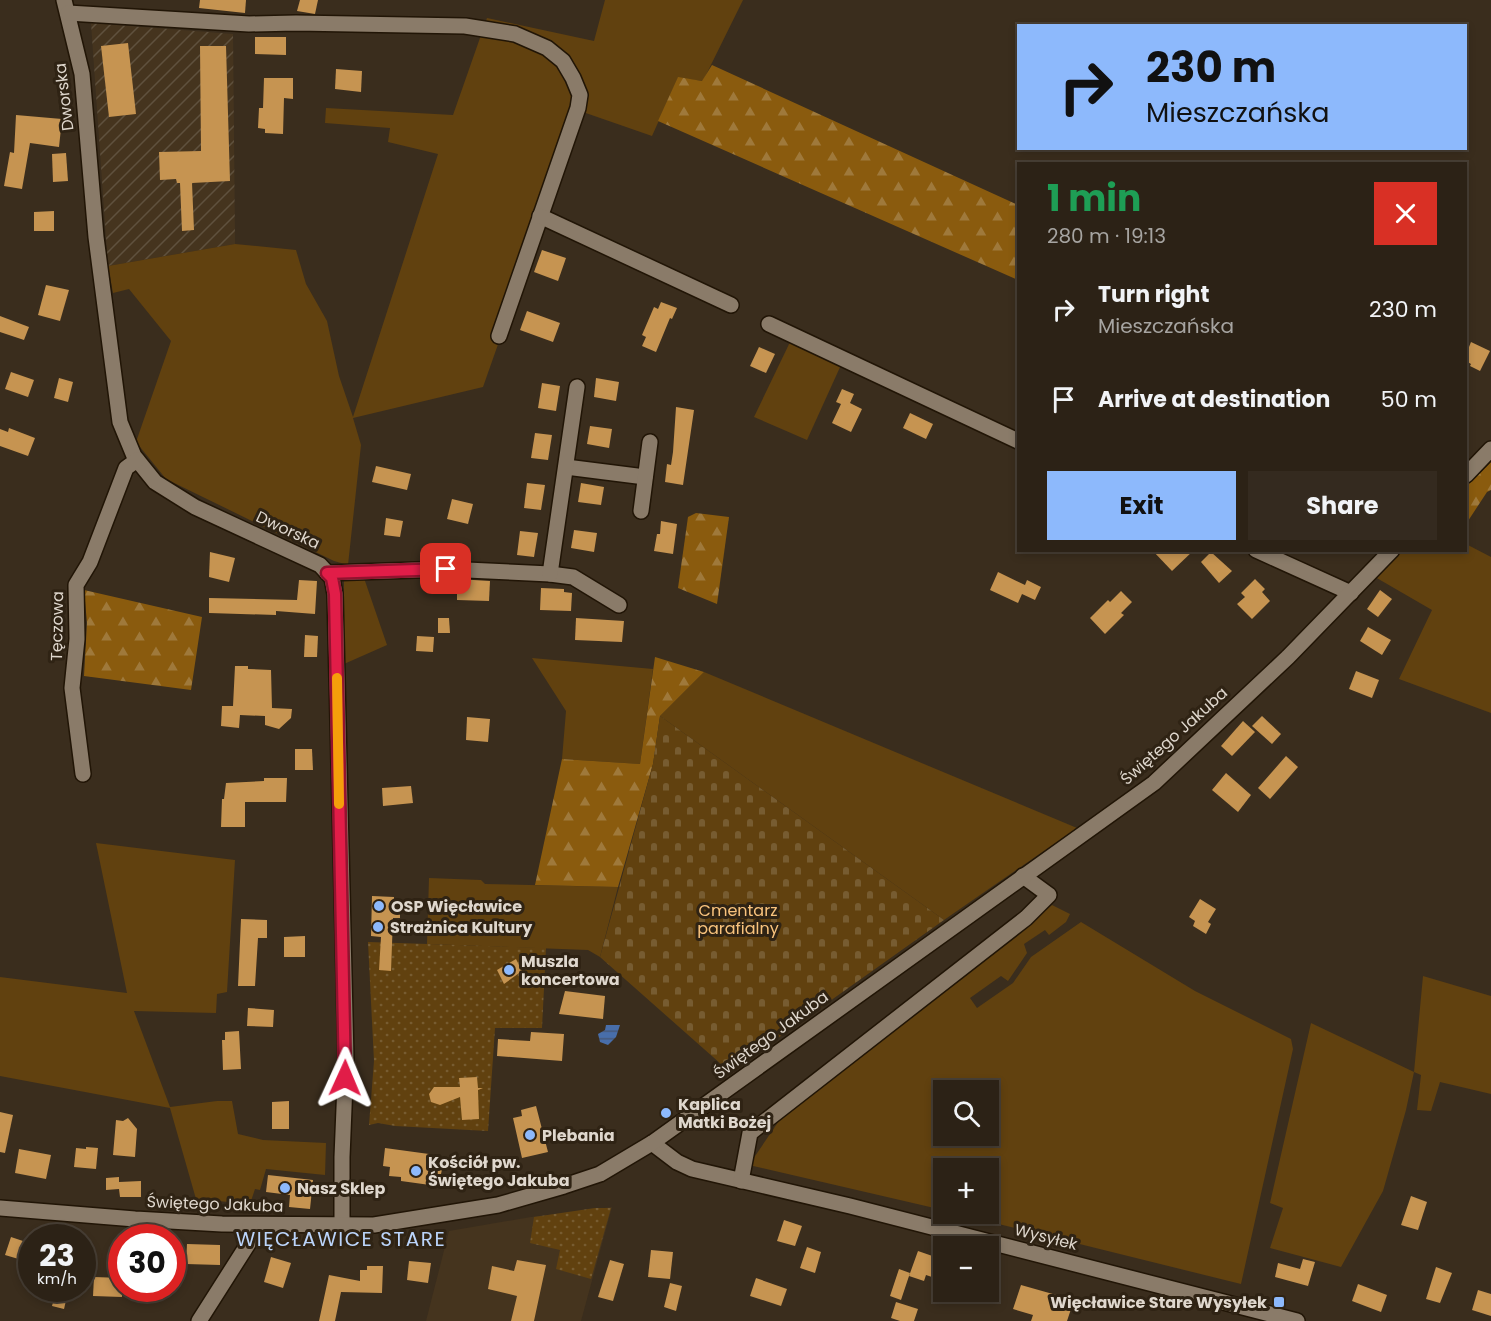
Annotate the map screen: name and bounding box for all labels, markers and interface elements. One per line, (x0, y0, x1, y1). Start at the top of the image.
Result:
text: 230 m (1146, 38, 1276, 97)
icon: right (1047, 48, 1125, 126)
street label: Dworska (48, 62, 80, 132)
text: Mieszczańska (1146, 94, 1329, 131)
text: 1 min (1047, 173, 1141, 224)
button: close (1374, 182, 1437, 245)
text: 280 m · 19:13 (1047, 222, 1166, 250)
text: Turn right (1098, 279, 1209, 310)
icon: right (1047, 293, 1080, 326)
text: 230 m (1369, 294, 1437, 325)
text: Mieszczańska (1098, 312, 1234, 340)
icon: arrive (1047, 383, 1080, 416)
text: Arrive at destination (1098, 384, 1330, 415)
text: 50 m (1381, 384, 1437, 415)
button: Exit (1047, 471, 1236, 540)
button: Share (1248, 471, 1437, 540)
street label: Dworska (252, 505, 324, 555)
pin (420, 543, 471, 594)
icon: arrive (429, 552, 462, 585)
street label: Tęczowa (45, 591, 69, 661)
street label: Świętego Jakuba (1115, 682, 1233, 790)
place label: OSP Więcławice (391, 895, 522, 918)
marker: OSP Więcławice (372, 899, 386, 913)
park label: Cmentarz parafialny (697, 899, 779, 940)
place label: Strażnica Kultury (390, 916, 533, 939)
marker: Strażnica Kultury (371, 920, 385, 934)
place label: Muszla koncertowa (521, 950, 620, 991)
marker: Muszla koncertowa (502, 963, 516, 977)
street label: Świętego Jakuba (709, 985, 833, 1085)
position arrow (313, 1046, 377, 1110)
map controls (933, 1080, 999, 1302)
button: search (933, 1080, 999, 1146)
place label: Kaplica Matki Bożej (678, 1093, 771, 1134)
marker: Kaplica Matki Bożej (659, 1106, 673, 1120)
place label: Plebania (542, 1124, 615, 1147)
marker: Plebania (523, 1128, 537, 1142)
place label: Kościół pw. Świętego Jakuba (428, 1151, 570, 1192)
button: + (933, 1158, 999, 1224)
marker: Kościół pw. Świętego Jakuba (409, 1164, 423, 1178)
place label: Nasz Sklep (297, 1177, 385, 1200)
marker: Nasz Sklep (278, 1181, 292, 1195)
street label: Świętego Jakuba (146, 1190, 284, 1218)
street label: Wysyłek (1012, 1218, 1081, 1256)
speed limit sign: 30 (108, 1224, 186, 1302)
district label: WIĘCŁAWICE STARE (236, 1225, 446, 1253)
text: 23 (39, 1234, 75, 1277)
button: − (933, 1236, 999, 1302)
text: km/h (37, 1268, 77, 1289)
place label: Więcławice Stare Wysyłek (1050, 1291, 1267, 1314)
marker: Więcławice Stare Wysyłek (1272, 1295, 1286, 1309)

